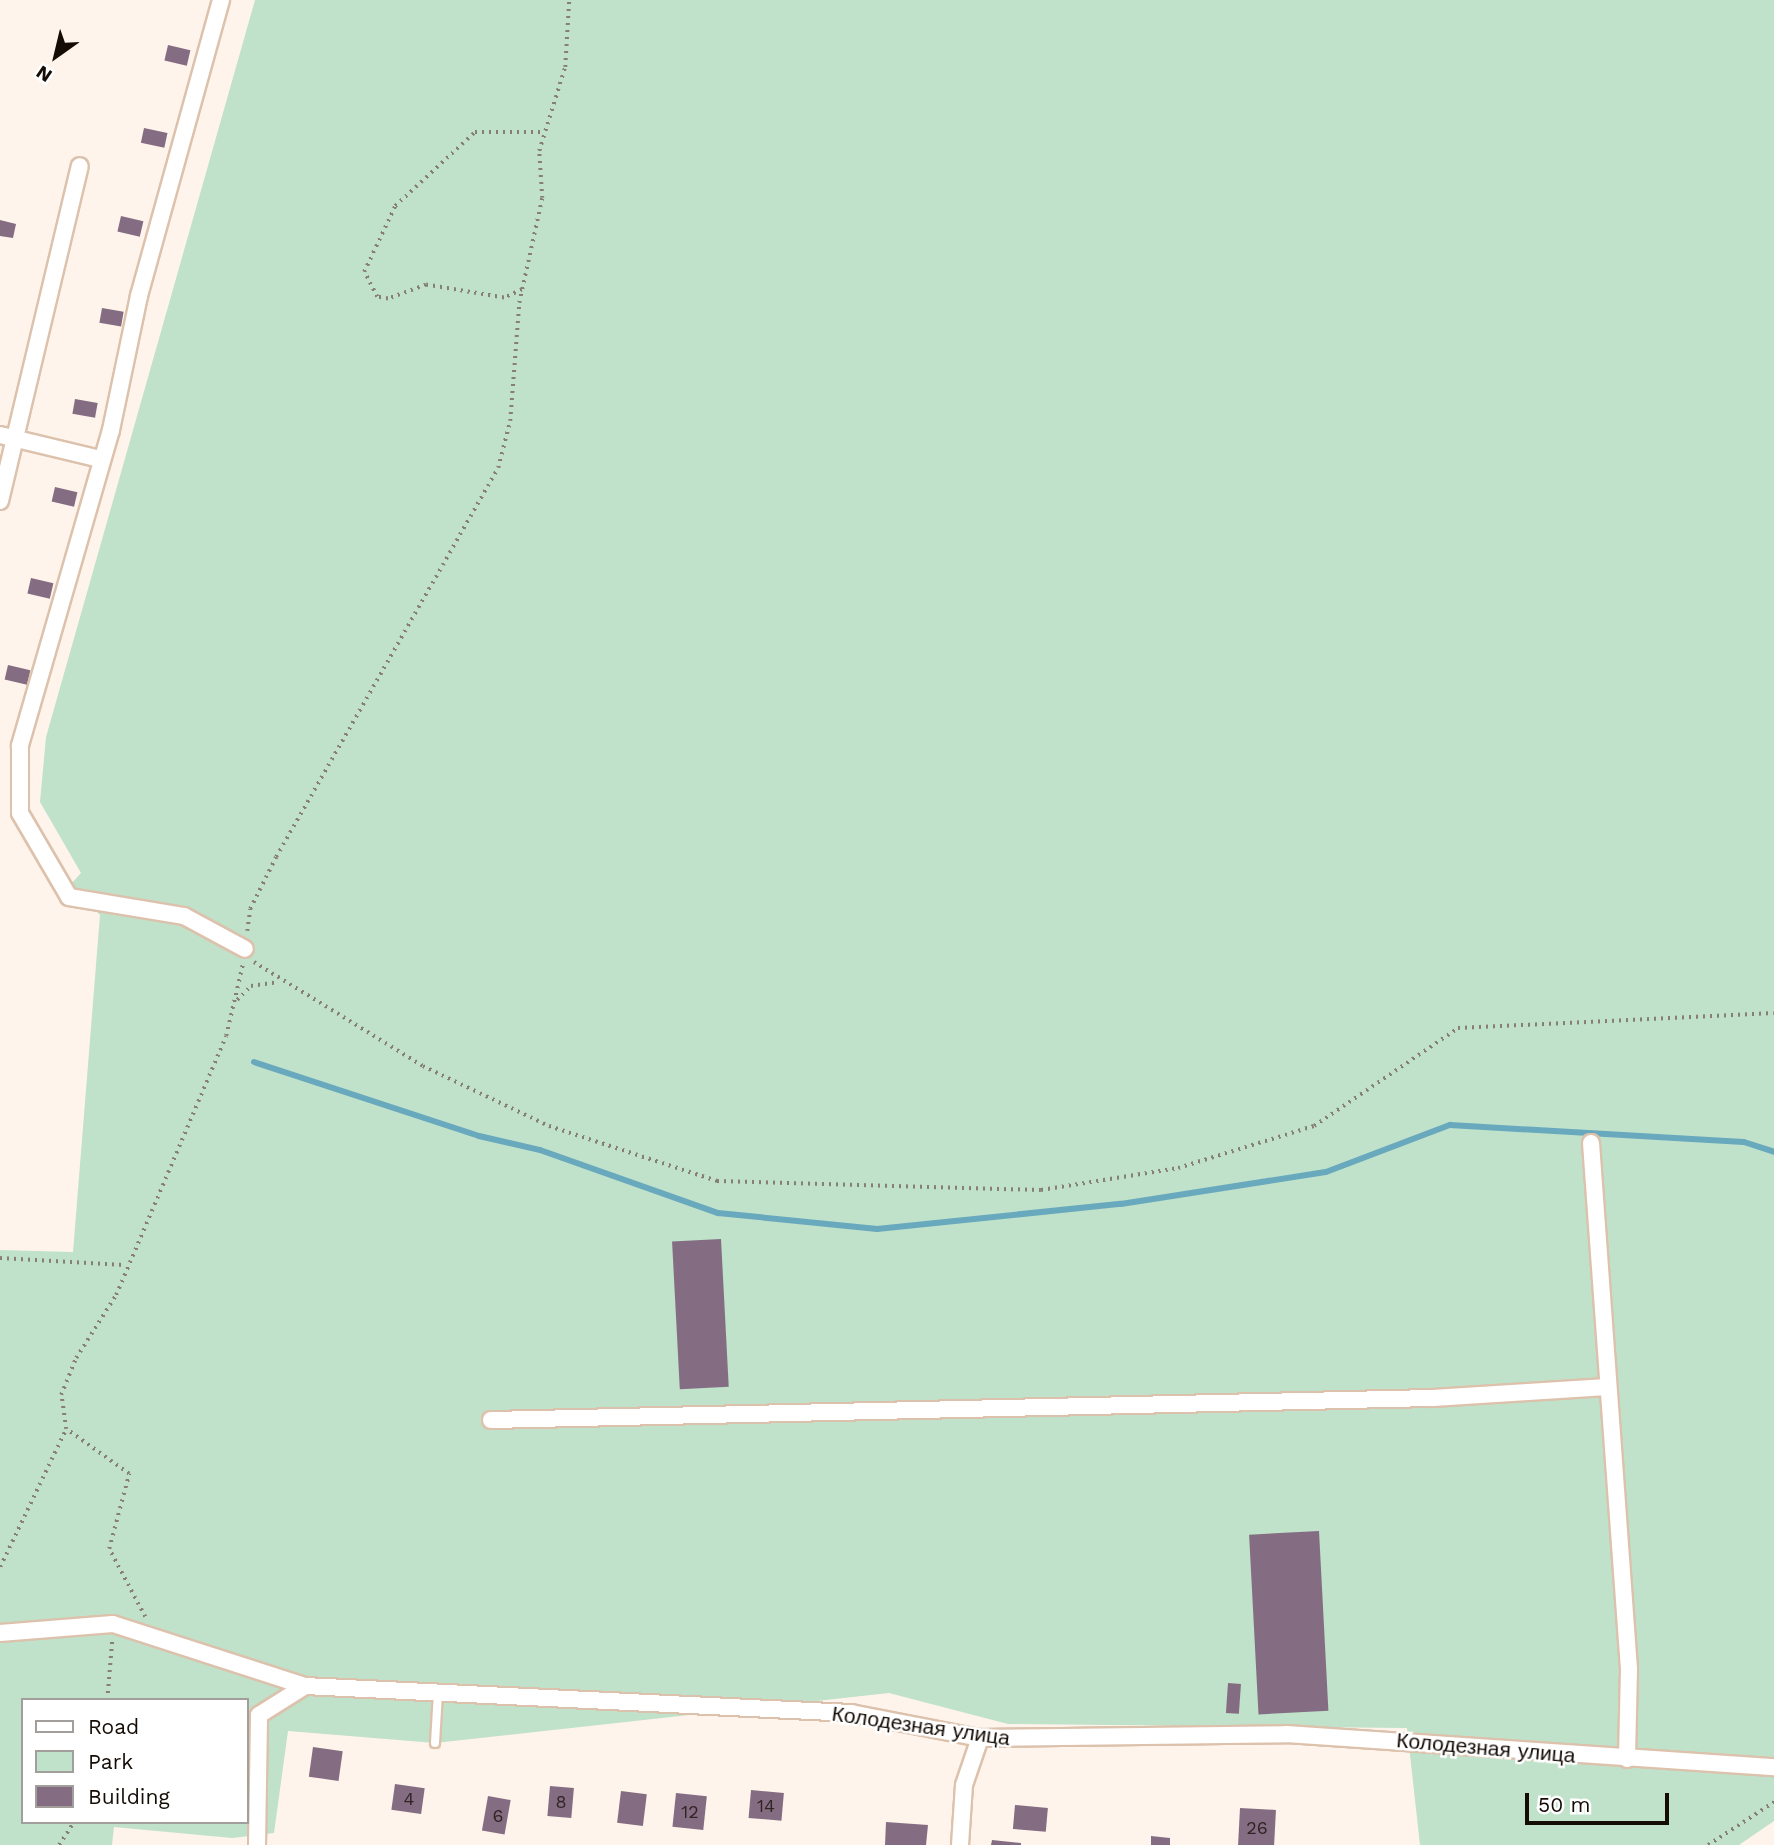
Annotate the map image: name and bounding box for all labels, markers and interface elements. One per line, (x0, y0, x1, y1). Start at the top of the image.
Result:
north arrow (21, 21, 91, 91)
text: N (32, 60, 56, 87)
legend (21, 1698, 248, 1824)
street label: Колодезная улица (830, 1701, 1012, 1751)
text: Road (88, 1714, 139, 1739)
street label: Колодезная улица (1395, 1728, 1577, 1768)
text: Park (88, 1749, 133, 1774)
scale bar (1529, 1778, 1672, 1822)
text: Building (88, 1784, 170, 1809)
house number: 4 (404, 1788, 414, 1810)
house number: 8 (555, 1791, 567, 1813)
text: 50 m (1538, 1792, 1590, 1817)
house number: 14 (757, 1795, 775, 1817)
house number: 12 (681, 1801, 699, 1823)
house number: 6 (493, 1805, 503, 1827)
house number: 26 (1246, 1817, 1268, 1839)

